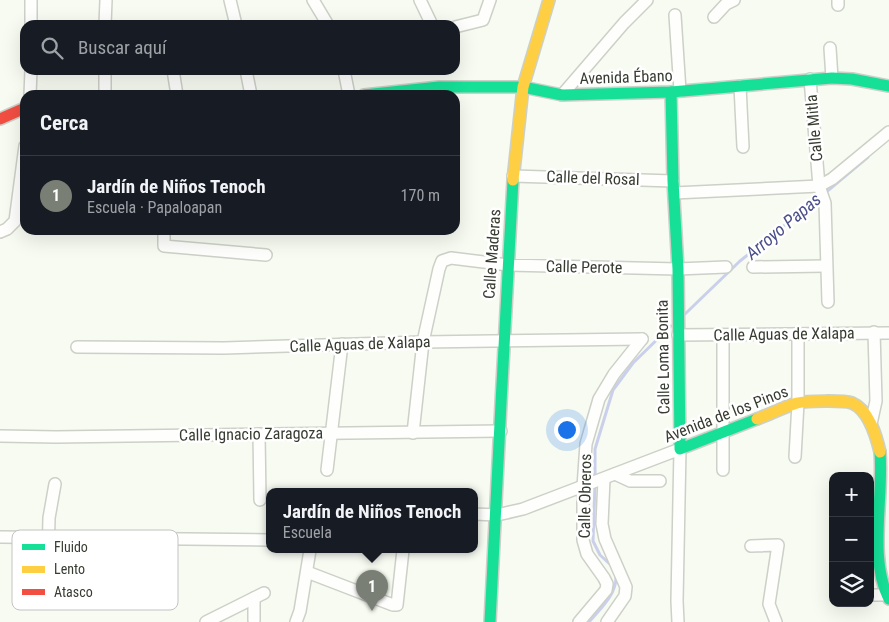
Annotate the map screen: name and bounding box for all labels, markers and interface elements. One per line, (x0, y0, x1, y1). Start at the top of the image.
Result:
search box (20, 20, 460, 75)
icon: search (38, 34, 66, 62)
text: Buscar aquí (78, 36, 167, 59)
street label: Avenida Ébano (579, 66, 673, 88)
street label: Calle Mitla (802, 94, 826, 162)
text: Cerca (40, 111, 88, 135)
street label: Calle del Rosal (546, 167, 640, 189)
text: Jardín de Niños Tenoch (87, 175, 266, 198)
text: 1 (52, 186, 60, 205)
text: 170 m (401, 186, 440, 205)
water label: Arroyo Papas (740, 188, 825, 264)
text: Escuela · Papaloapan (87, 198, 222, 217)
street label: Calle Maderas (479, 208, 505, 300)
street label: Calle Perote (546, 257, 622, 277)
street label: Calle Loma Bonita (652, 299, 674, 415)
street label: Calle Aguas de Xalapa (713, 323, 855, 345)
street label: Calle Aguas de Xalapa (289, 332, 431, 356)
street label: Avenida de los Pinos (661, 382, 791, 446)
your location (554, 417, 580, 443)
street label: Calle Ignacio Zaragoza (179, 423, 323, 445)
street label: Calle Obreros (575, 453, 595, 539)
map controls (829, 472, 874, 607)
button: + (829, 472, 874, 517)
popup (266, 488, 478, 553)
text: Jardín de Niños Tenoch (283, 500, 461, 523)
button: − (829, 517, 874, 562)
text: Escuela (283, 523, 332, 542)
legend (12, 530, 178, 610)
text: Fluido (54, 539, 88, 555)
text: Lento (54, 561, 85, 577)
button: layers (829, 562, 874, 607)
pin: 1 (356, 570, 388, 611)
text: Atasco (54, 584, 93, 600)

